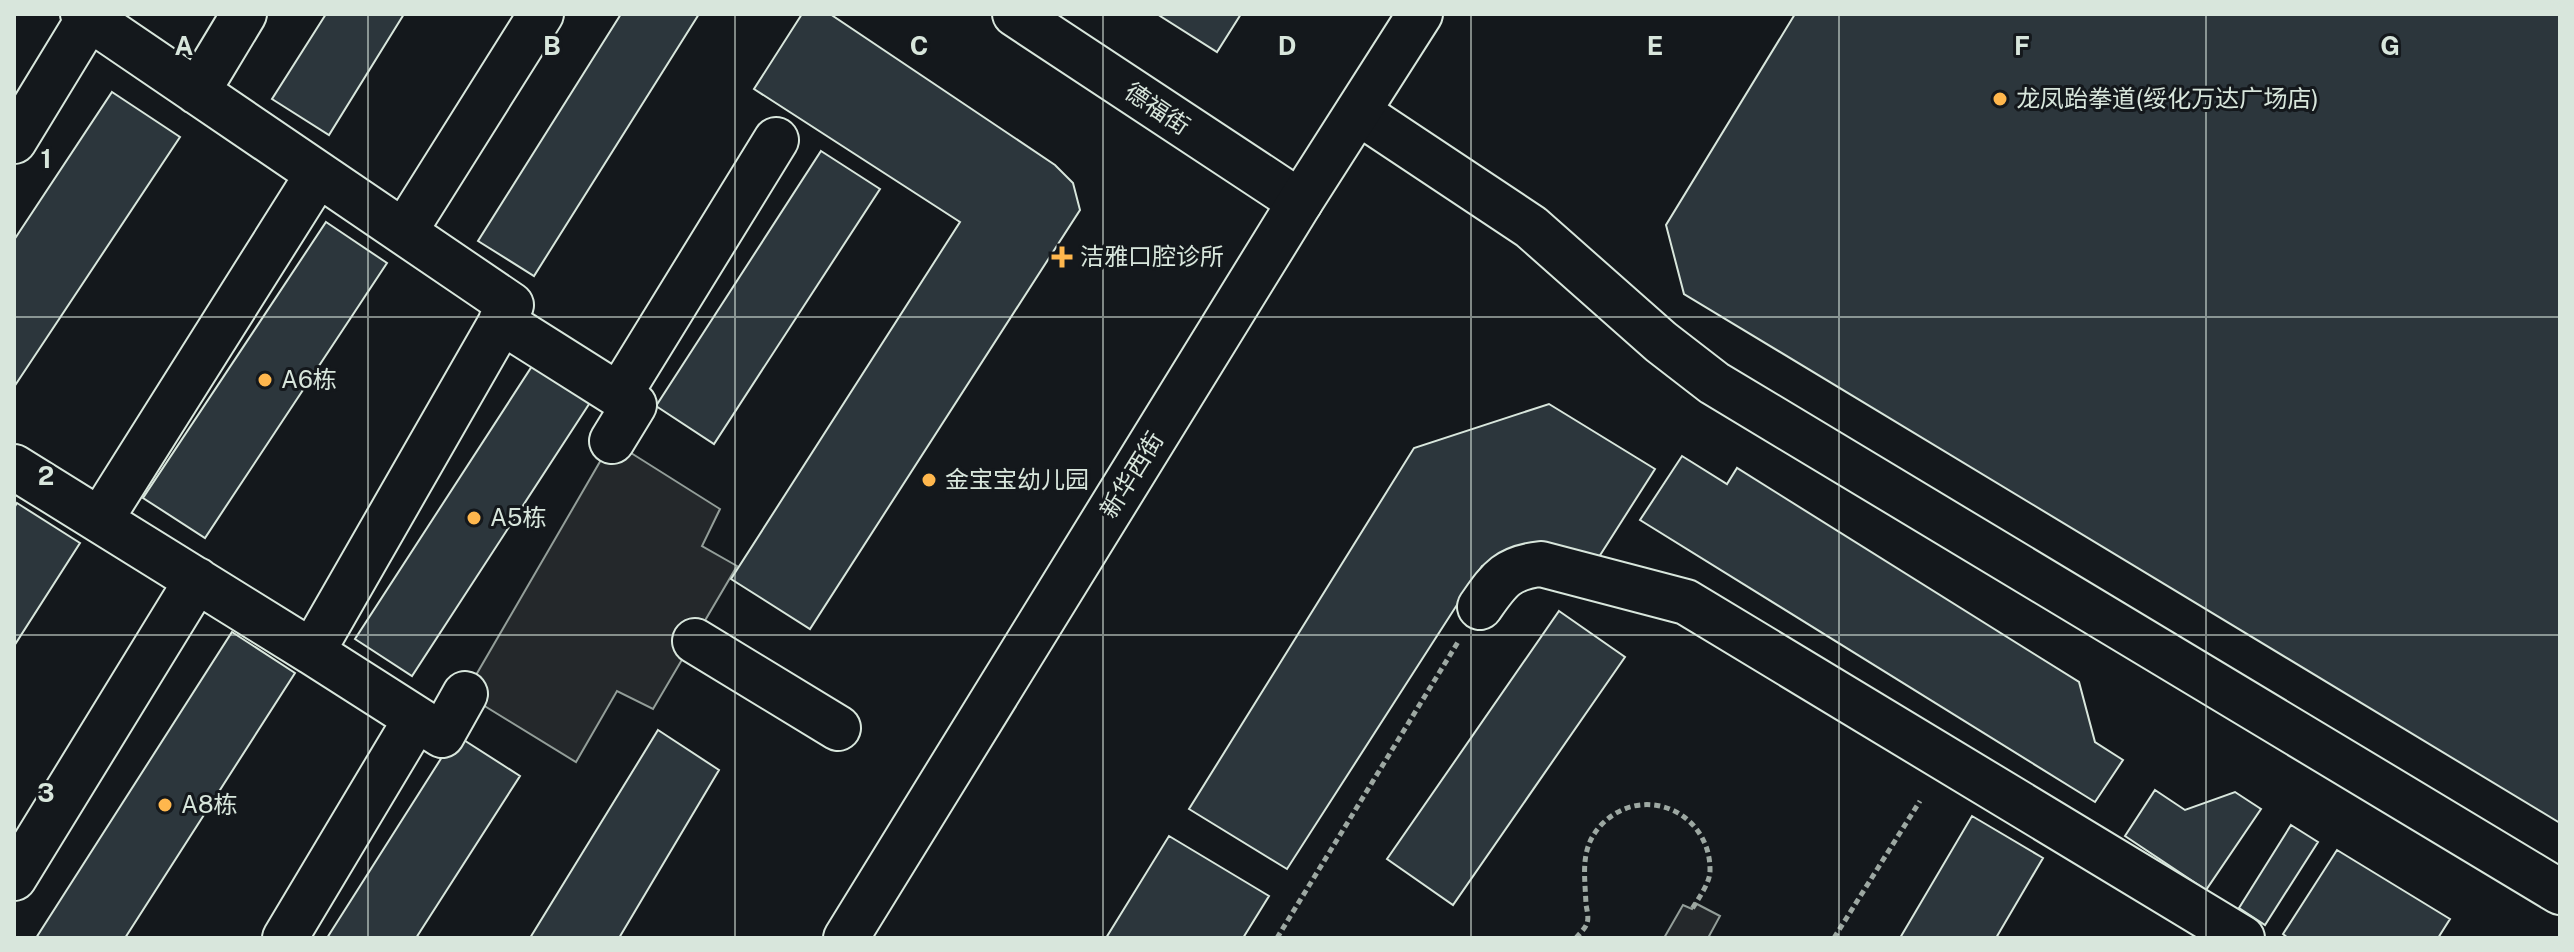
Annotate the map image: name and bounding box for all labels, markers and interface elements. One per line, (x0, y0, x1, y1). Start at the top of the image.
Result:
text: A (175, 30, 194, 61)
text: B (543, 30, 561, 61)
text: C (910, 30, 928, 61)
text: D (1278, 30, 1296, 61)
text: E (1647, 30, 1663, 61)
text: F (2014, 30, 2030, 61)
text: G (2380, 30, 2400, 61)
street label: 德福街 (1120, 76, 1195, 140)
place label: 龙凤跆拳道(绥化万达广场店) (2016, 84, 2319, 112)
marker: 龙凤跆拳道(绥化万达广场店) (1991, 90, 2009, 108)
text: 1 (40, 143, 52, 174)
place label: 洁雅口腔诊所 (1080, 242, 1224, 270)
marker: 洁雅口腔诊所 (1051, 246, 1073, 268)
place label: A6栋 (281, 365, 337, 393)
marker: A6栋 (256, 371, 274, 389)
street label: 新华西街 (1094, 426, 1168, 523)
text: 2 (38, 460, 54, 491)
place label: 金宝宝幼儿园 (945, 465, 1089, 493)
marker: 金宝宝幼儿园 (920, 471, 938, 489)
place label: A5栋 (490, 503, 546, 531)
marker: A5栋 (465, 509, 483, 527)
text: 3 (37, 777, 55, 808)
place label: A8栋 (181, 790, 237, 818)
marker: A8栋 (156, 796, 174, 814)

